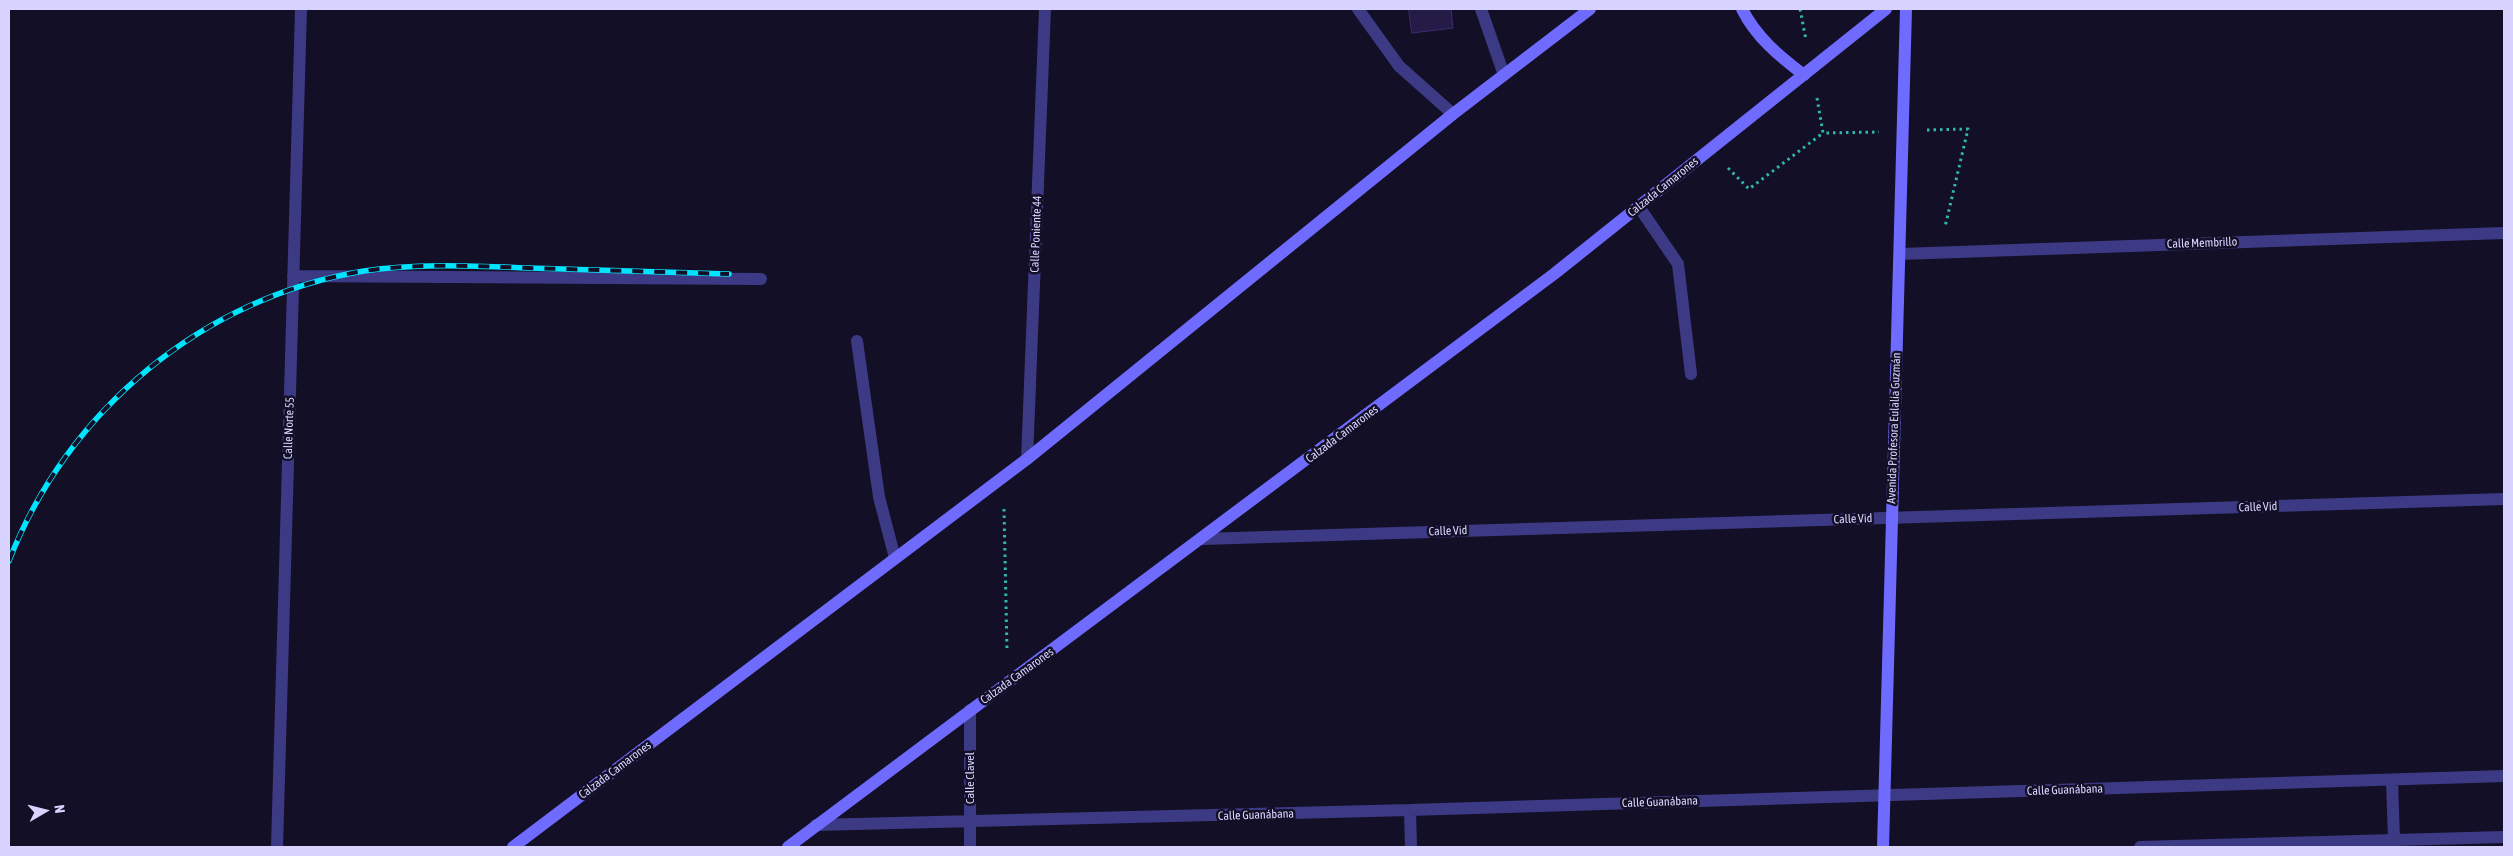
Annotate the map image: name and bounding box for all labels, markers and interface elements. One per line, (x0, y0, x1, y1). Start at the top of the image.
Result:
street label: Calzada Camarones (1625, 154, 1701, 220)
street label: Calle Poniente 44 (1027, 195, 1045, 273)
street label: Calle Membrillo (2167, 235, 2237, 251)
street label: Avenida Profesora Eulalia Guzmán (1884, 352, 1904, 504)
street label: Calle Norte 55 (281, 397, 297, 459)
street label: Calzada Camarones (1303, 402, 1381, 466)
street label: Calle Vid (2238, 499, 2278, 515)
street label: Calle Vid (1833, 511, 1873, 527)
street label: Calle Vid (1428, 523, 1468, 539)
street label: Calzada Camarones (978, 645, 1056, 707)
street label: Calzada Camarones (576, 738, 654, 802)
street label: Calle Clavel (963, 752, 977, 804)
street label: Calle Guanábana (2027, 781, 2103, 799)
north arrow (20, 786, 70, 836)
street label: Calle Guanábana (1622, 793, 1698, 811)
text: N (51, 804, 68, 814)
street label: Calle Guanábana (1218, 806, 1294, 824)

